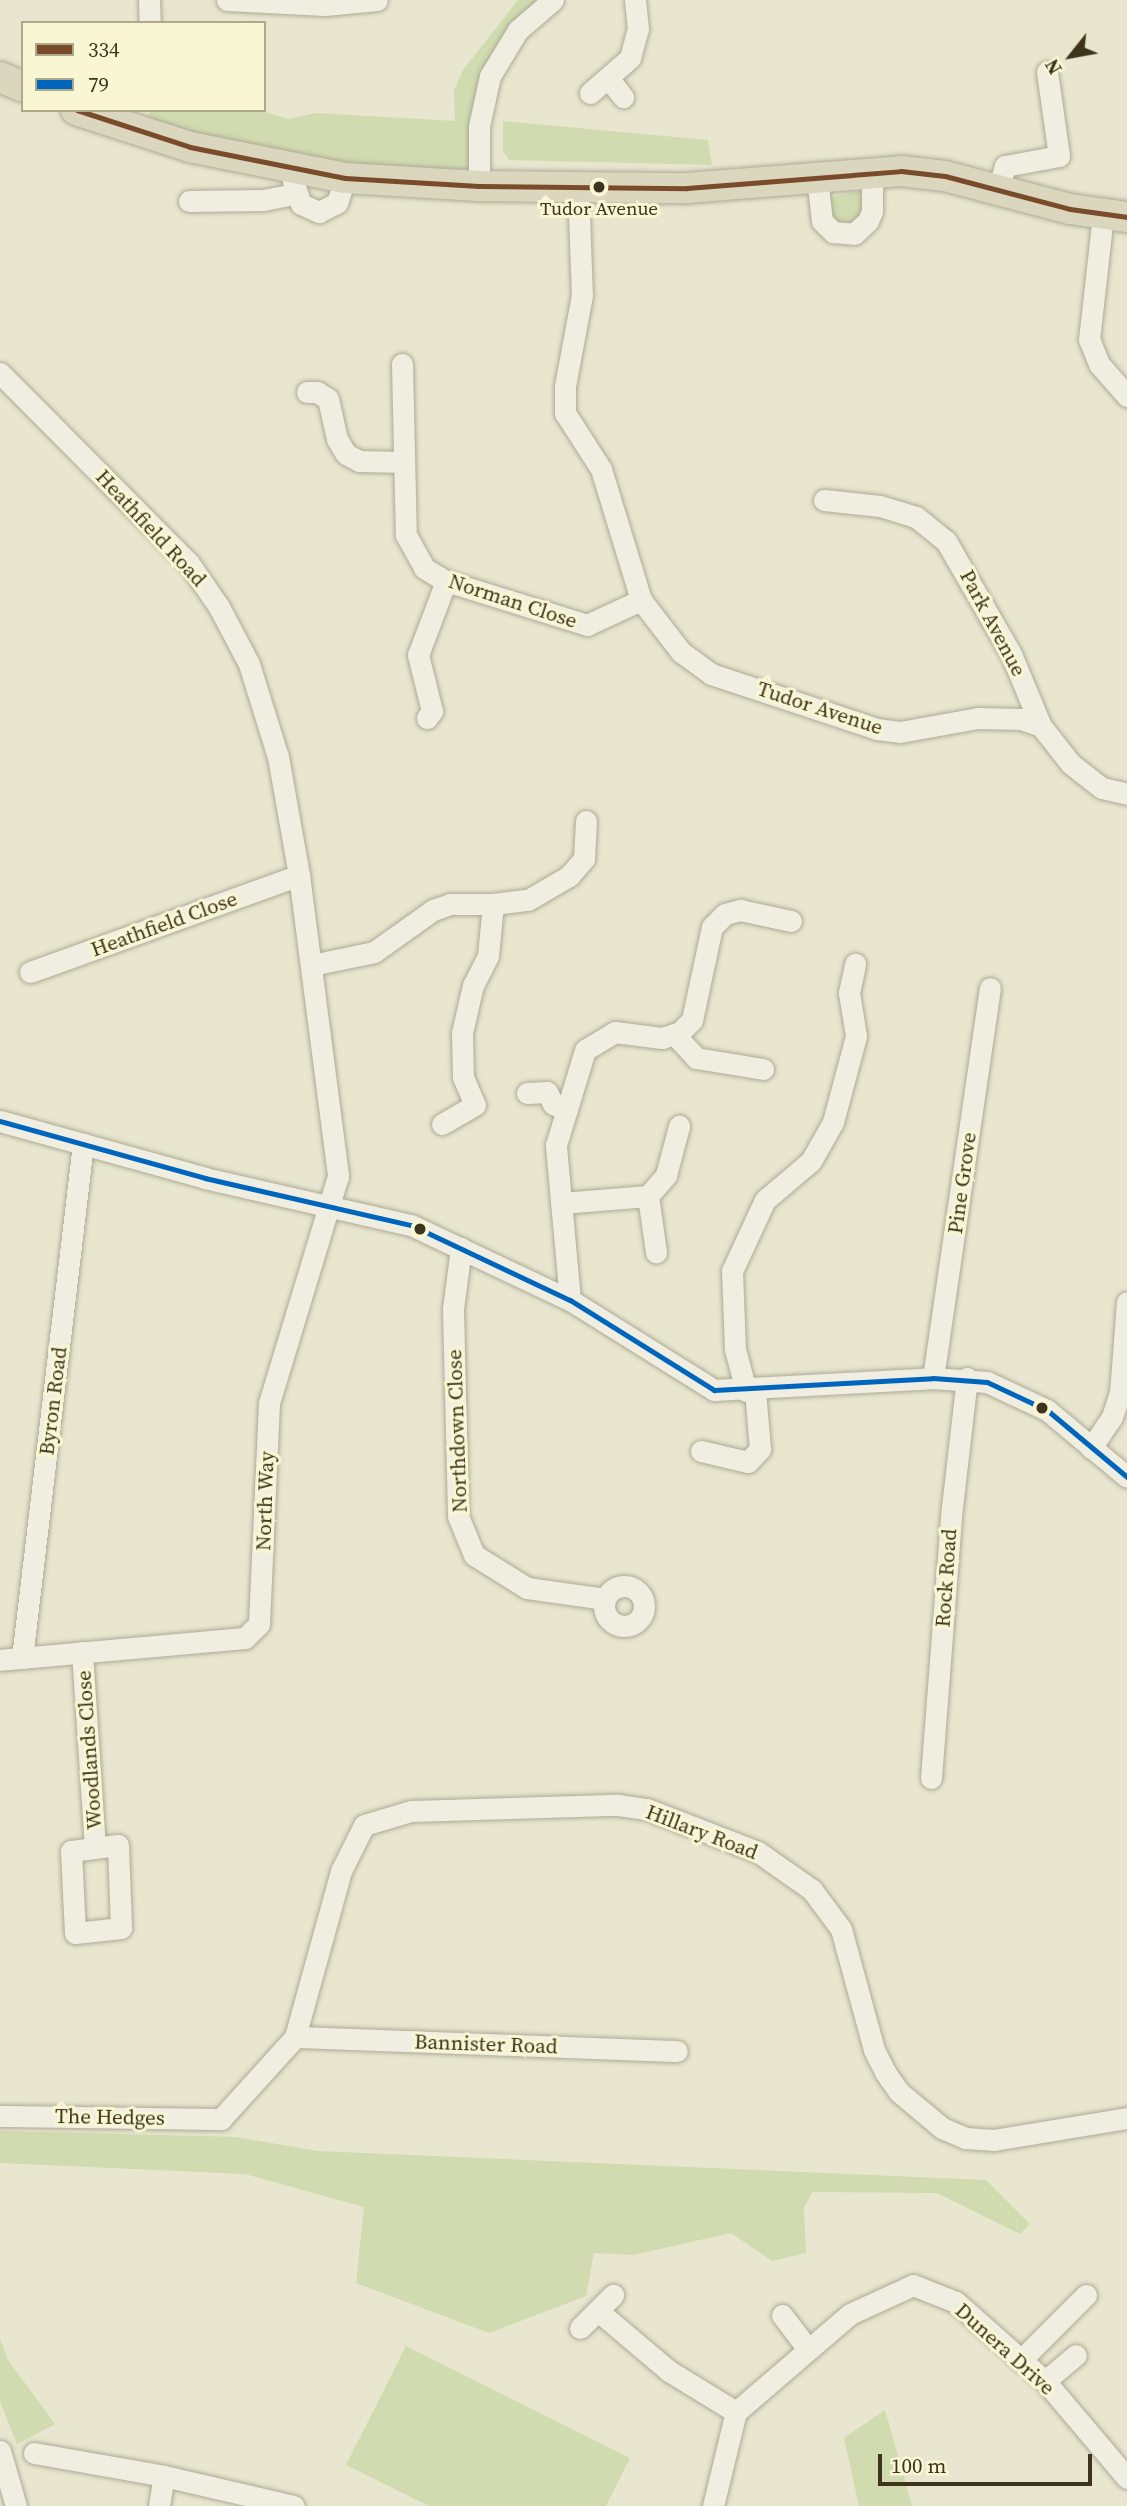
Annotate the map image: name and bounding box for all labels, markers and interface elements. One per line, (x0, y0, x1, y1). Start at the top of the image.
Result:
legend (21, 21, 266, 112)
north arrow (1036, 21, 1106, 91)
text: 334 (88, 35, 120, 64)
text: N (1038, 54, 1068, 79)
text: 79 (88, 70, 109, 99)
marker: Tudor Avenue (592, 180, 606, 194)
place label: Tudor Avenue (540, 198, 658, 220)
street label: Heathfield Road (90, 464, 212, 592)
street label: Park Avenue (954, 565, 1032, 681)
street label: Norman Close (446, 568, 580, 634)
street label: Tudor Avenue (754, 676, 886, 740)
street label: Heathfield Close (87, 886, 241, 962)
street label: Pine Grove (942, 1130, 982, 1236)
unlabelled marker (413, 1222, 427, 1236)
street label: Byron Road (34, 1345, 72, 1457)
street label: Northdown Close (442, 1349, 472, 1513)
unlabelled marker (1035, 1401, 1049, 1415)
street label: North Way (251, 1450, 279, 1552)
street label: Rock Road (930, 1528, 962, 1628)
street label: Woodlands Close (71, 1669, 107, 1831)
street label: Hillary Road (642, 1799, 762, 1865)
street label: Bannister Road (414, 2029, 558, 2059)
street label: The Hedges (55, 2103, 165, 2131)
street label: Dunera Drive (950, 2298, 1060, 2400)
scale bar (882, 2440, 1096, 2484)
text: 100 m (891, 2451, 946, 2480)

